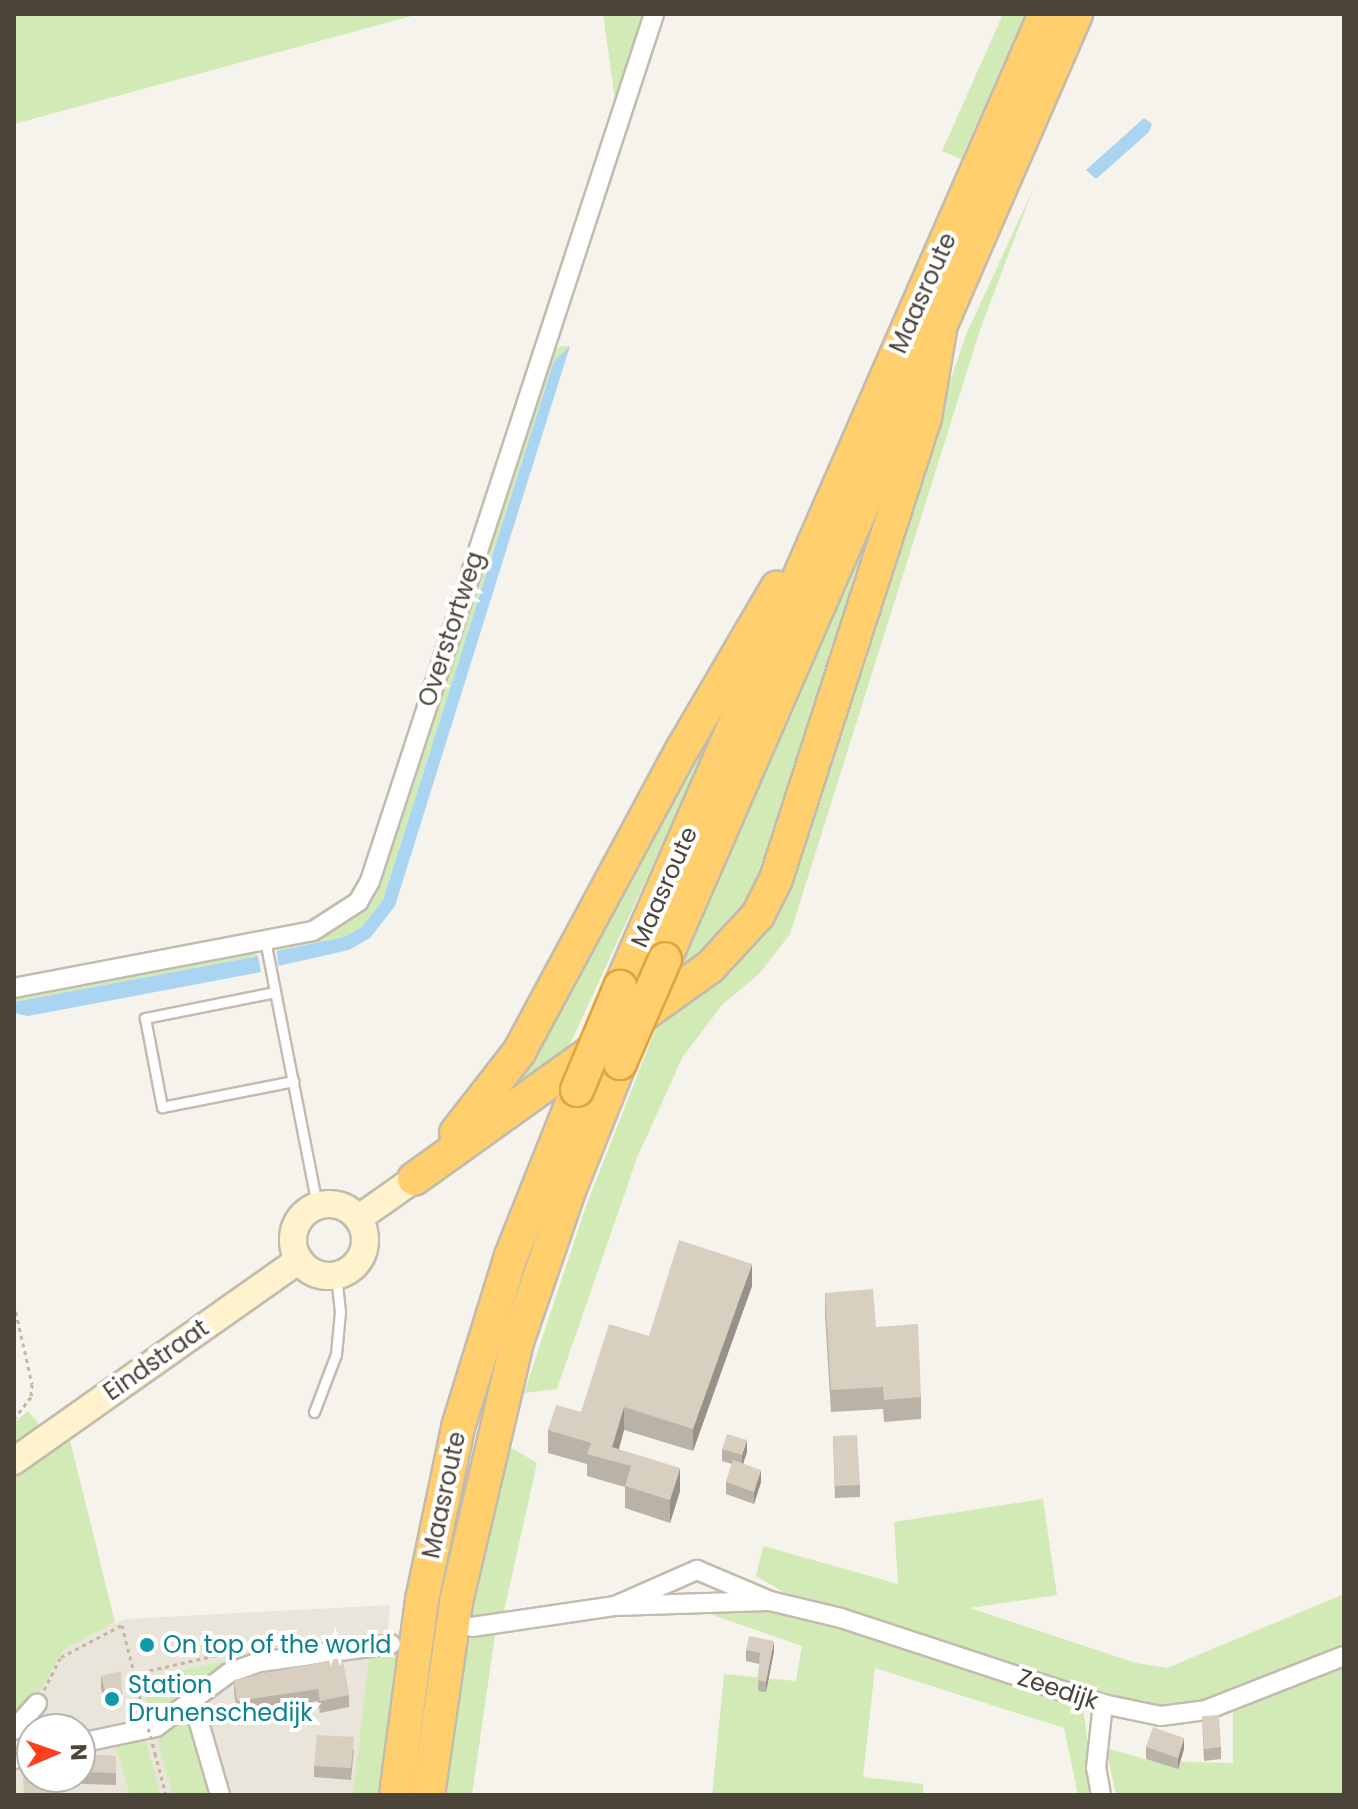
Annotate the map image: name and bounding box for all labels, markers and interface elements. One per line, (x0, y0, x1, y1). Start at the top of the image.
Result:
street label: Maasroute (884, 228, 962, 358)
street label: Overstortweg (412, 548, 490, 710)
street label: Maasroute (625, 822, 703, 952)
street label: Eindstraat (98, 1313, 214, 1407)
street label: Maasroute (417, 1429, 471, 1561)
place label: On top of the world (163, 1631, 392, 1659)
marker: On top of the world (138, 1636, 156, 1654)
street label: Zeedijk (1014, 1662, 1102, 1716)
place label: Station Drunenschedijk (128, 1671, 313, 1727)
marker: Station Drunenschedijk (103, 1690, 121, 1708)
north arrow (16, 1713, 96, 1793)
text: N (63, 1743, 94, 1761)

